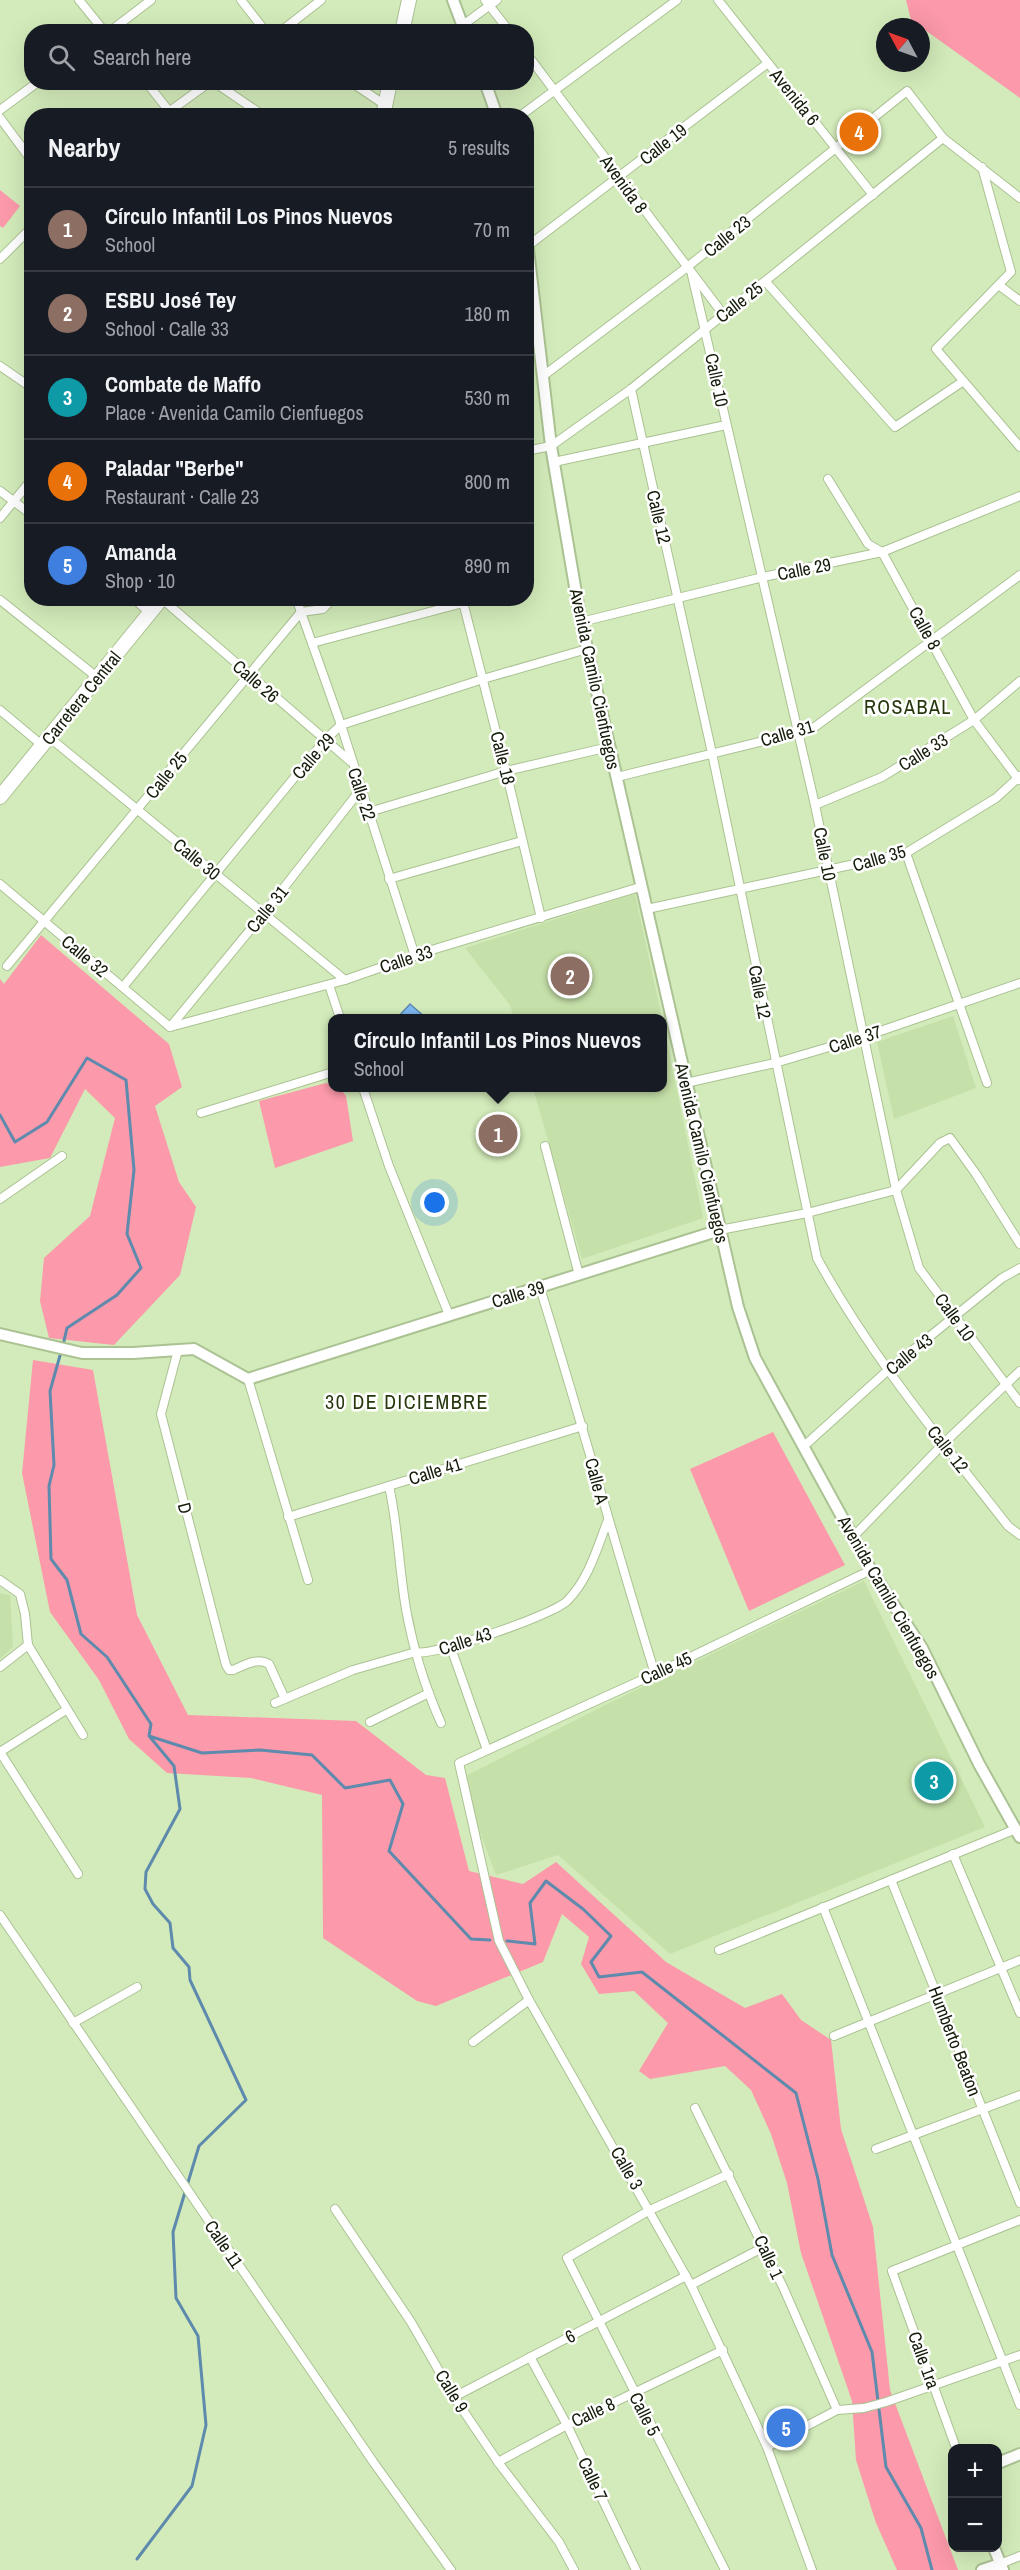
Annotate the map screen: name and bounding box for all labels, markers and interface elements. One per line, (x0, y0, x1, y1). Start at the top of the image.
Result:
north arrow (876, 18, 930, 72)
search box (24, 24, 534, 90)
icon: search (45, 41, 78, 74)
text: Search here (93, 42, 191, 72)
street label: Avenida 6 (764, 63, 826, 131)
pin: 4 (840, 110, 878, 154)
street label: Calle 19 (634, 117, 692, 171)
text: Nearby (48, 130, 120, 165)
text: 5 results (448, 134, 510, 161)
street label: Avenida 8 (594, 149, 654, 218)
text: Círculo Infantil Los Pinos Nuevos (105, 201, 393, 231)
street label: Calle 23 (698, 209, 756, 263)
text: 1 (63, 216, 72, 243)
text: 70 m (474, 216, 510, 243)
text: School (105, 231, 155, 258)
street label: Calle 25 (710, 275, 768, 329)
text: ESBU José Tey (105, 285, 236, 315)
text: 2 (63, 300, 72, 327)
text: 180 m (464, 300, 510, 327)
text: School · Calle 33 (105, 315, 229, 342)
street label: Calle 10 (699, 351, 735, 409)
text: Combate de Maffo (105, 369, 261, 399)
text: 3 (63, 384, 72, 411)
text: 530 m (464, 384, 510, 411)
text: Place · Avenida Camilo Cienfuegos (105, 399, 364, 426)
text: Paladar "Berbe" (105, 453, 243, 483)
text: 4 (63, 468, 72, 495)
text: 800 m (464, 468, 510, 495)
text: Restaurant · Calle 23 (105, 483, 259, 510)
street label: Calle 12 (641, 488, 677, 546)
text: Amanda (105, 537, 176, 567)
text: 5 (63, 552, 72, 579)
text: 890 m (464, 552, 510, 579)
street label: Calle 29 (775, 552, 833, 586)
text: Shop · 10 (105, 567, 175, 594)
street label: Avenida Camilo Cienfuegos (563, 585, 626, 772)
street label: Calle 8 (903, 602, 947, 654)
street label: Carretera Central (35, 646, 127, 750)
street label: Calle 26 (227, 654, 285, 708)
district label: ROSABAL (864, 693, 952, 720)
street label: Calle 31 (758, 713, 817, 752)
street label: Calle 29 (286, 727, 340, 785)
street label: Calle 33 (893, 727, 953, 777)
street label: Calle 18 (484, 729, 522, 787)
street label: Calle 25 (139, 746, 193, 804)
street label: Calle 22 (342, 764, 382, 824)
street label: Calle 10 (808, 825, 842, 883)
street label: Calle 30 (168, 832, 226, 886)
street label: Calle 35 (850, 839, 908, 877)
street label: Calle 31 (240, 879, 294, 938)
street label: Calle 32 (56, 929, 114, 983)
street label: Calle 33 (376, 939, 436, 979)
pin: 2 (550, 954, 590, 998)
street label: Calle 12 (743, 963, 777, 1021)
popup (328, 1014, 667, 1092)
street label: Calle 37 (825, 1019, 885, 1059)
text: Círculo Infantil Los Pinos Nuevos (354, 1025, 641, 1055)
text: School (354, 1055, 404, 1082)
street label: Avenida Camilo Cienfuegos (669, 1059, 735, 1246)
pin: 1 (478, 1112, 518, 1156)
your location (420, 1188, 449, 1217)
street label: Calle 39 (488, 1274, 548, 1314)
street label: Calle 10 (929, 1288, 981, 1346)
street label: Calle 43 (880, 1327, 938, 1381)
district label: 30 DE DICIEMBRE (325, 1388, 489, 1415)
street label: Calle 12 (921, 1420, 975, 1478)
street label: Calle 41 (405, 1451, 465, 1491)
street label: Calle A (579, 1455, 615, 1507)
street label: D (172, 1500, 198, 1516)
street label: Avenida Camilo Cienfuegos (832, 1510, 946, 1683)
street label: Calle 43 (435, 1621, 495, 1661)
street label: Calle 45 (636, 1645, 696, 1691)
pin: 3 (914, 1758, 954, 1804)
street label: Humberto Beaton (923, 1983, 987, 2099)
street label: Calle 3 (605, 2142, 649, 2194)
street label: Calle 11 (199, 2215, 250, 2274)
street label: Calle 1 (748, 2231, 790, 2284)
street label: 6 (561, 2323, 579, 2349)
street label: Calle 1ra (902, 2328, 946, 2392)
street label: Calle 9 (429, 2365, 475, 2417)
street label: Calle 5 (623, 2388, 667, 2440)
street label: Calle 8 (567, 2391, 619, 2433)
pin: 5 (766, 2406, 806, 2450)
map controls (948, 2444, 1002, 2552)
button: + (948, 2444, 1002, 2498)
street label: Calle 7 (572, 2453, 614, 2505)
button: − (948, 2498, 1002, 2552)

